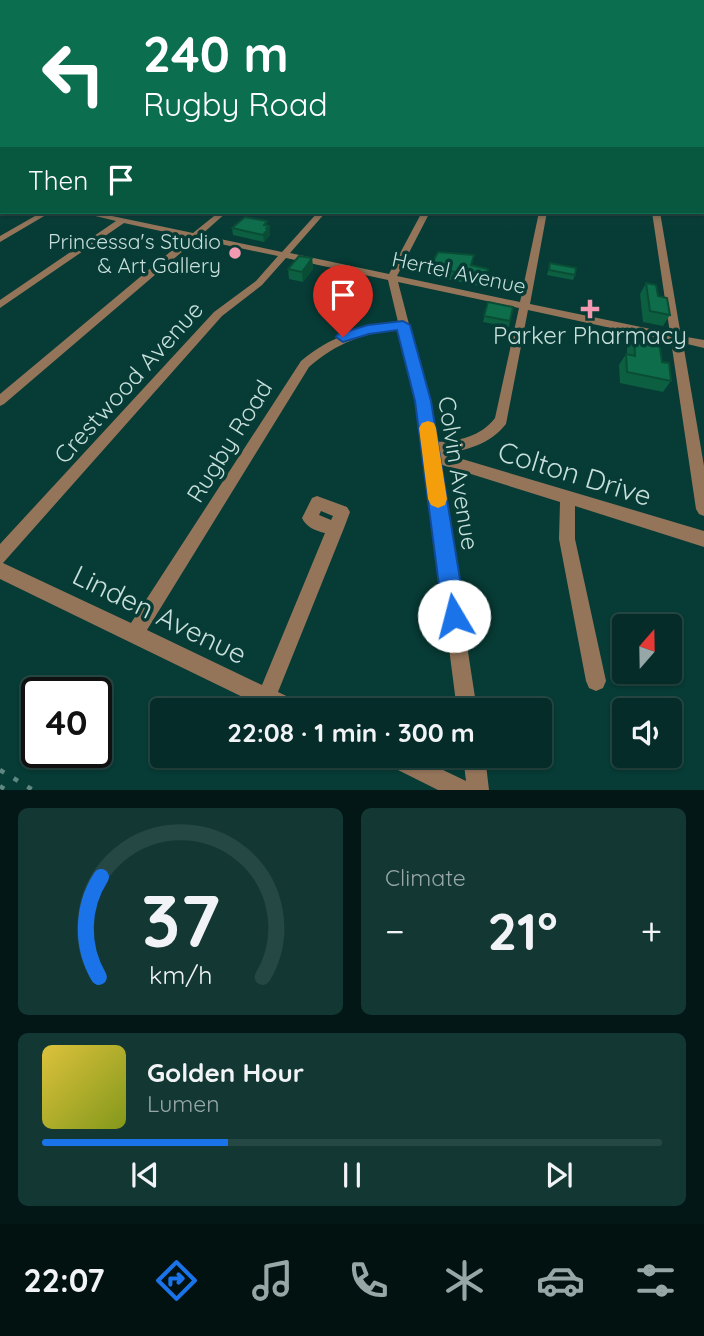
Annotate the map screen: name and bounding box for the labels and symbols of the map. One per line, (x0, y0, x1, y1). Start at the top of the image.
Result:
place label: Princessa's Studio & Art Gallery (48, 228, 221, 278)
marker: Princessa's Studio & Art Gallery (227, 245, 243, 261)
street label: Hertel Avenue (390, 245, 528, 299)
pin (313, 265, 373, 337)
street label: Crestwood Avenue (47, 294, 209, 470)
marker: Parker Pharmacy (582, 301, 598, 317)
place label: Parker Pharmacy (493, 320, 687, 350)
street label: Rugby Road (180, 374, 278, 508)
street label: Colvin Avenue (432, 394, 486, 552)
street label: Colton Drive (494, 433, 656, 513)
street label: Linden Avenue (67, 557, 253, 671)
position arrow (417, 579, 491, 653)
north arrow (612, 614, 682, 684)
speed limit sign: 40 (21, 677, 112, 768)

